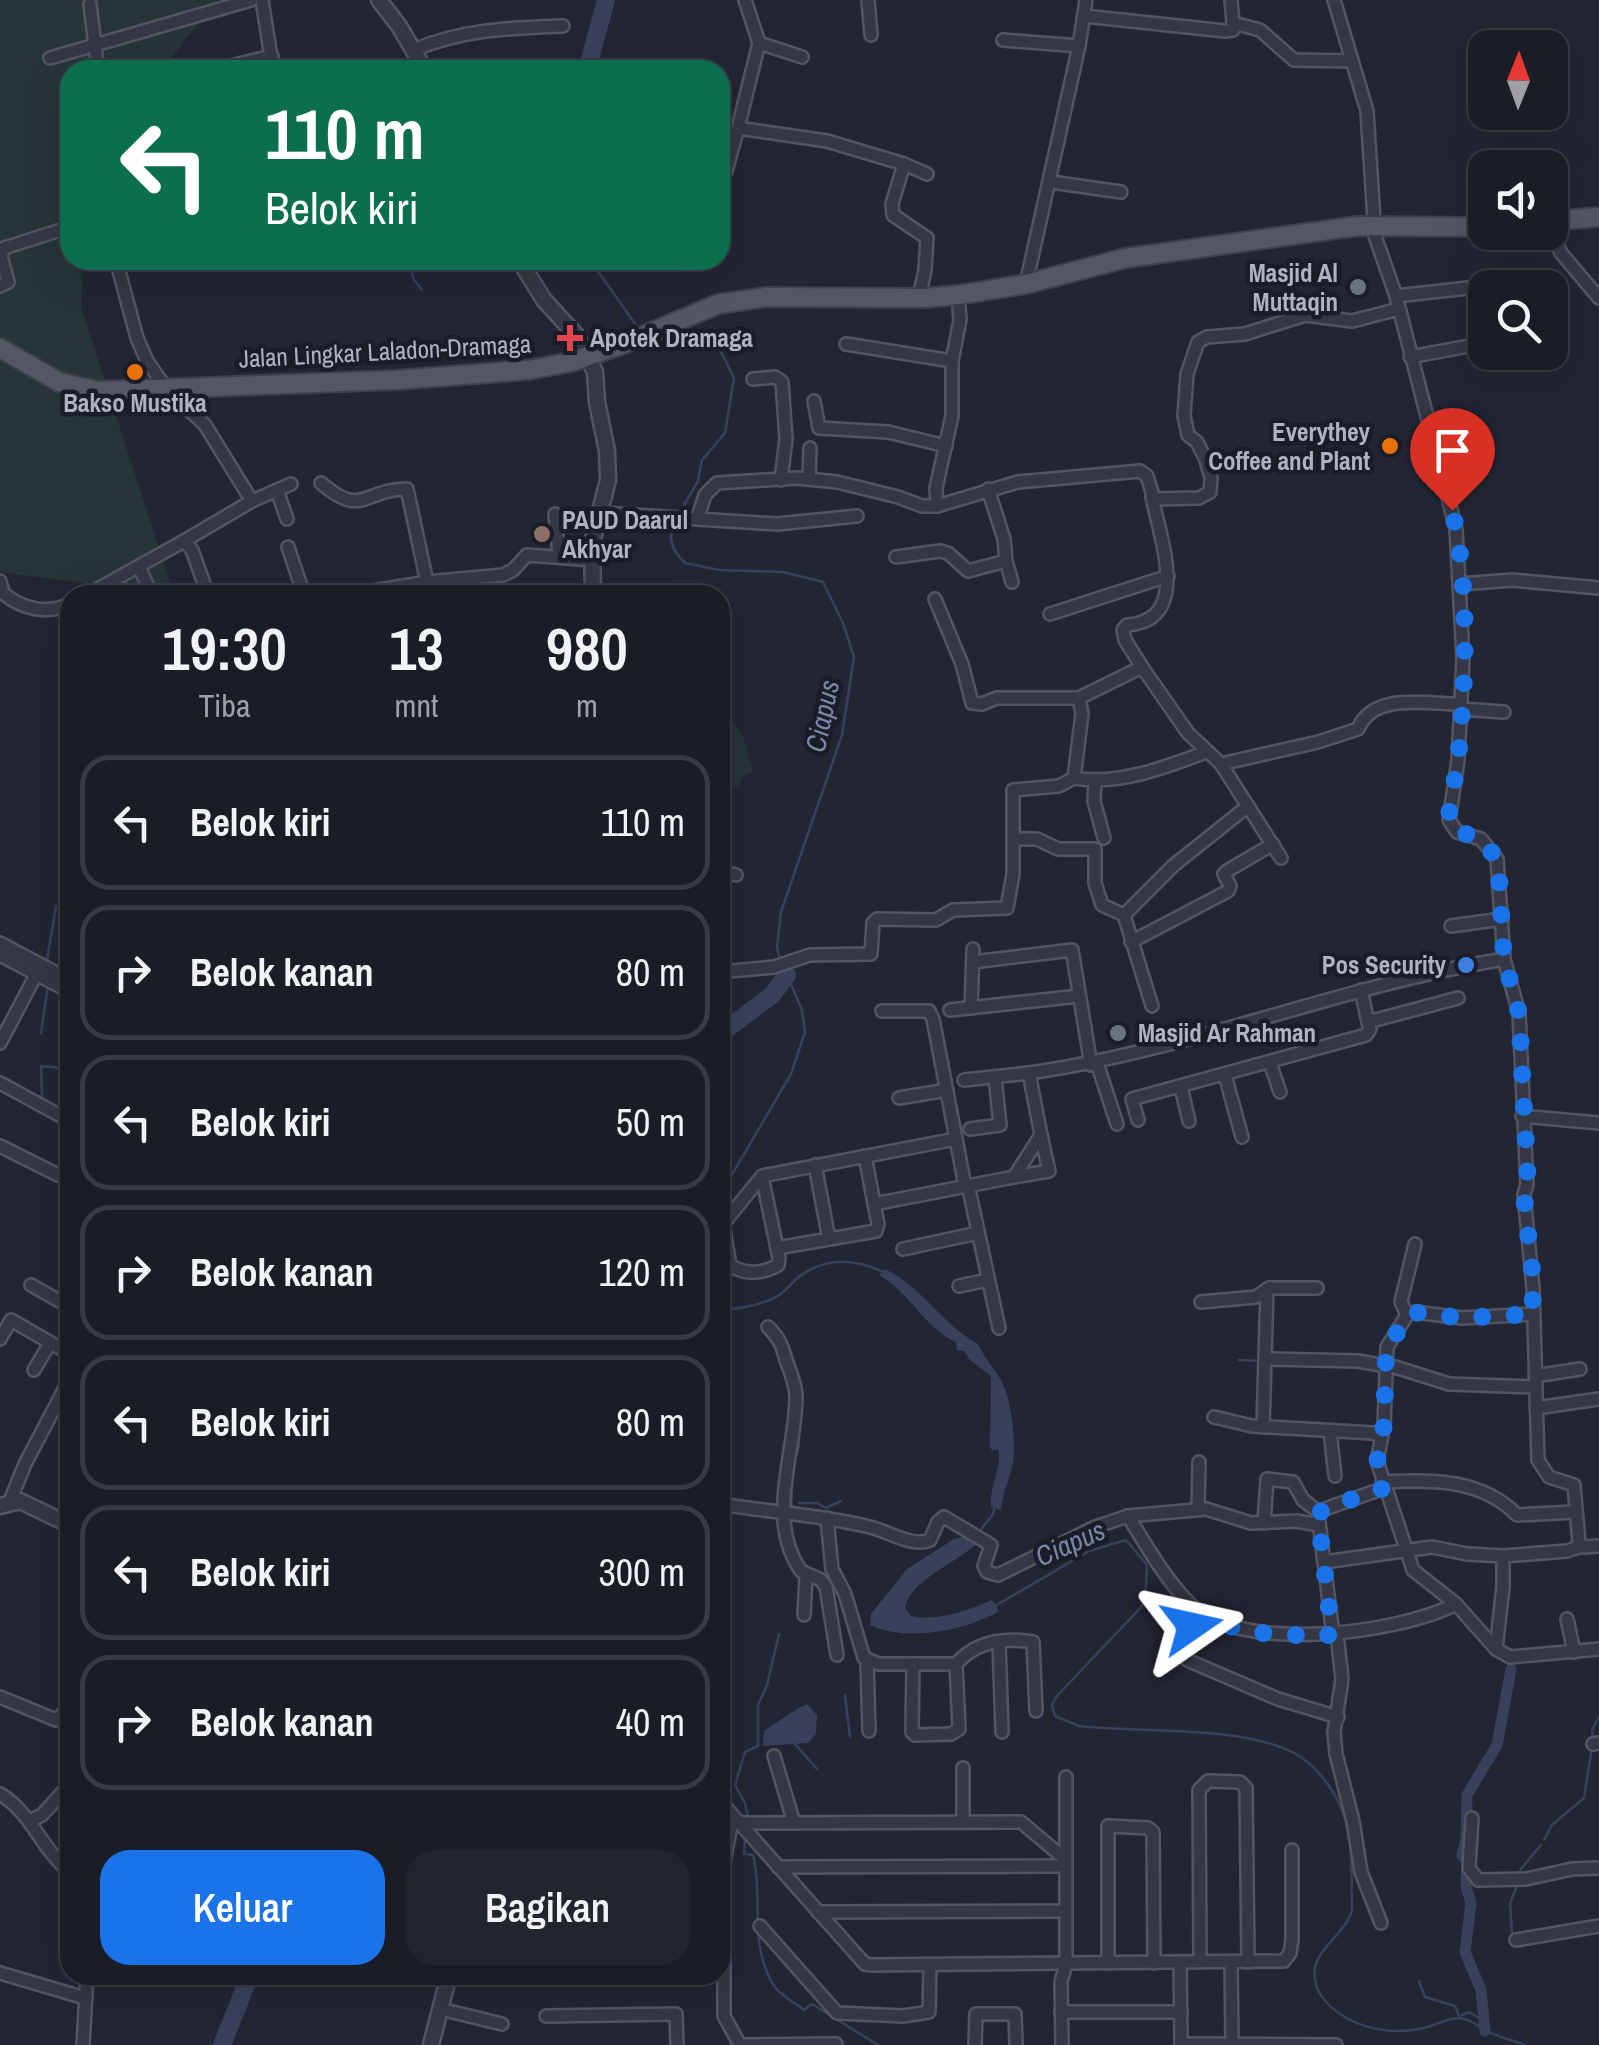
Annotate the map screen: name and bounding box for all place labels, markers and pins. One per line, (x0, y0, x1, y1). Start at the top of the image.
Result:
place label: Masjid Al Muttaqin (1249, 256, 1338, 319)
marker: Masjid Al Muttaqin (1347, 276, 1369, 298)
place label: Apotek Dramaga (590, 321, 754, 355)
marker: Apotek Dramaga (559, 327, 581, 349)
marker: Bakso Mustika (124, 361, 146, 383)
place label: Bakso Mustika (63, 386, 207, 420)
pin (1410, 408, 1495, 511)
place label: Everythey Coffee and Plant (1208, 415, 1371, 478)
marker: Everythey Coffee and Plant (1379, 435, 1401, 457)
place label: PAUD Daarul Akhyar (562, 503, 688, 566)
marker: PAUD Daarul Akhyar (531, 523, 553, 545)
place label: Pos Security (1322, 948, 1447, 982)
marker: Pos Security (1455, 954, 1477, 976)
place label: Masjid Ar Rahman (1138, 1016, 1316, 1050)
marker: Masjid Ar Rahman (1107, 1022, 1129, 1044)

